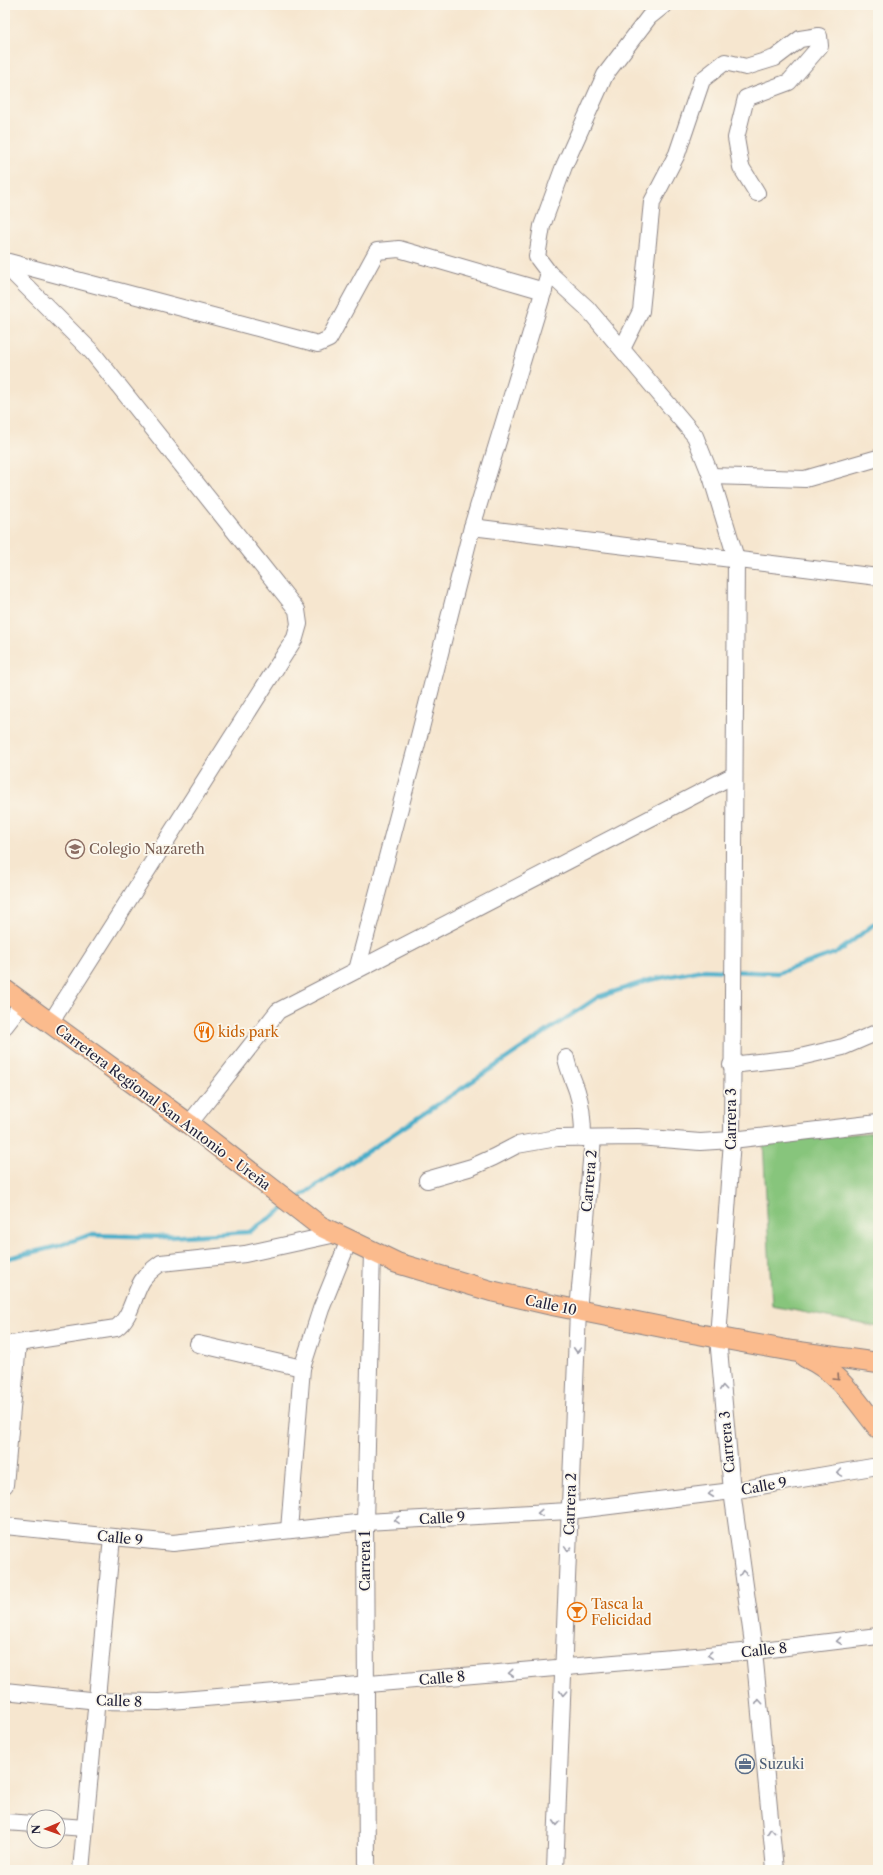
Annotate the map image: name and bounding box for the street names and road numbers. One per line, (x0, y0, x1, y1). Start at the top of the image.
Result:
street label: Carretera Regional San Antonio - Ureña (52, 1020, 275, 1194)
street label: Carrera 3 (722, 1088, 740, 1150)
street label: Carrera 2 (577, 1149, 601, 1213)
street label: Calle 10 (523, 1291, 579, 1319)
street label: Carrera 3 (715, 1410, 739, 1474)
street label: Carrera 2 (560, 1472, 580, 1536)
street label: Calle 9 (740, 1473, 788, 1499)
street label: Calle 9 (418, 1508, 466, 1528)
street label: Calle 9 (96, 1527, 144, 1549)
street label: Carrera 1 (356, 1531, 374, 1591)
street label: Calle 8 (740, 1639, 788, 1661)
street label: Calle 8 (418, 1667, 466, 1689)
street label: Calle 8 (96, 1691, 142, 1711)

